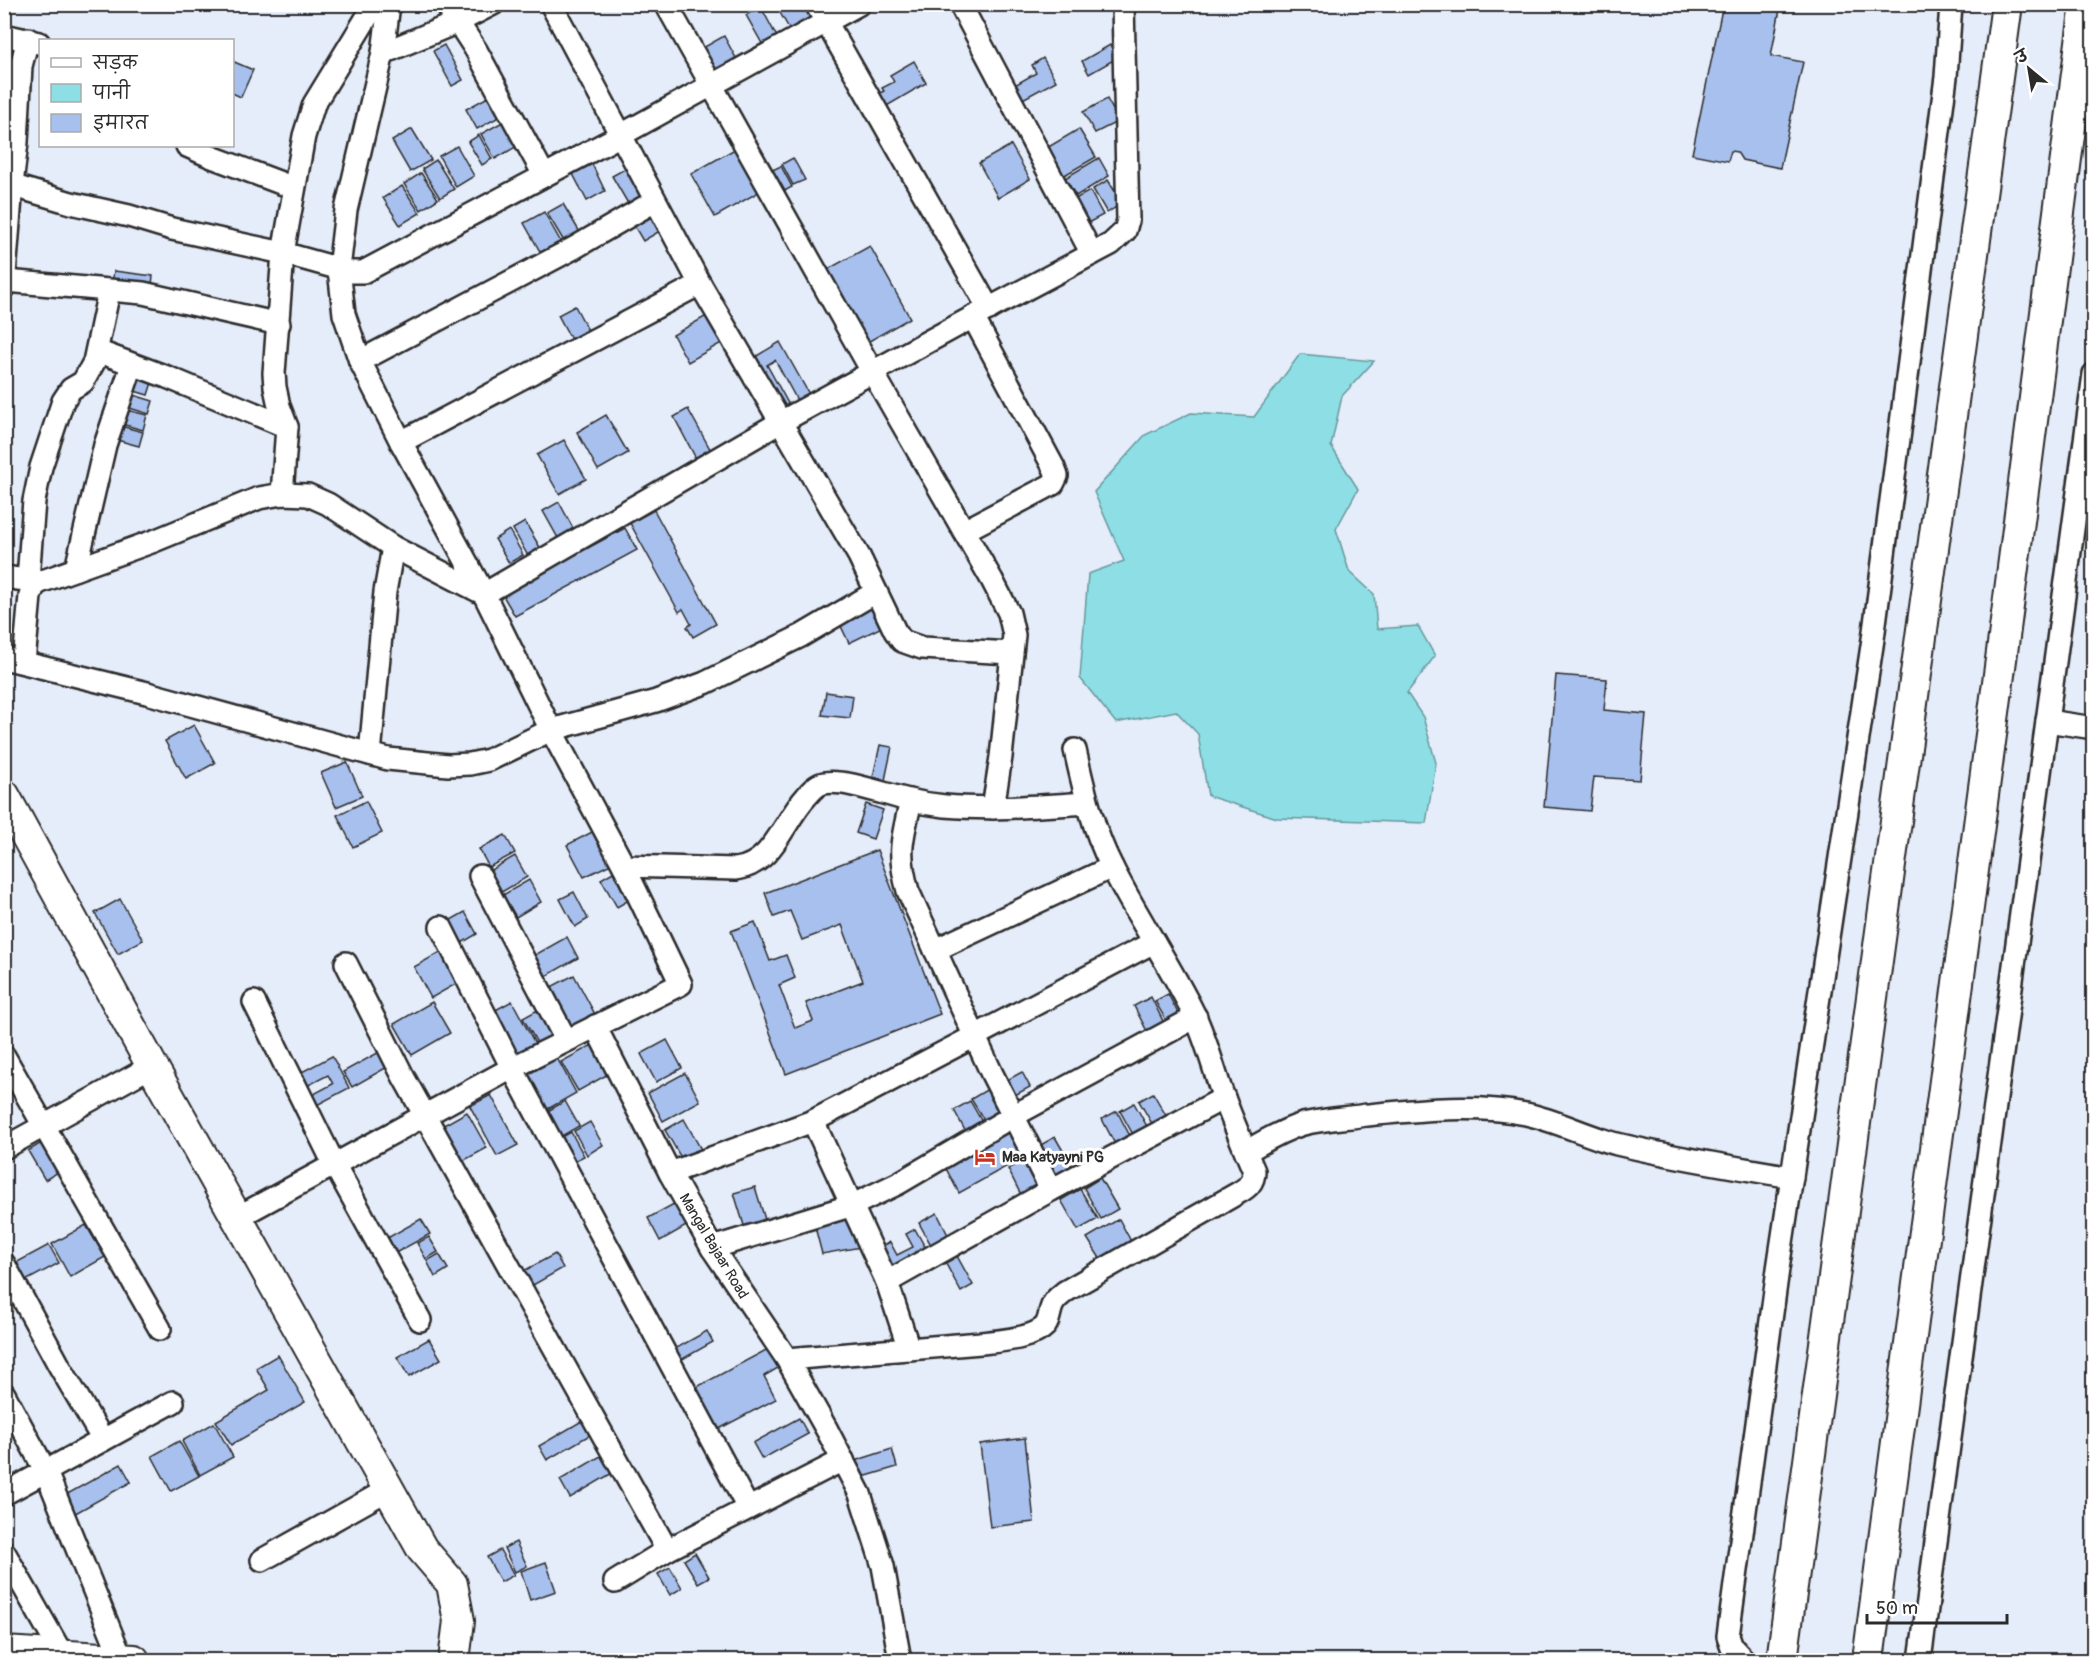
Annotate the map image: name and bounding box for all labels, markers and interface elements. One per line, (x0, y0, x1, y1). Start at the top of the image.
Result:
legend (39, 39, 234, 147)
north arrow (1999, 39, 2059, 99)
text: उ (2011, 45, 2033, 69)
text: सड़क (92, 52, 138, 75)
text: पानी (92, 79, 131, 105)
text: इमारत (93, 112, 149, 135)
hotel icon: Maa Katyayni PG (973, 1145, 997, 1169)
place label: Maa Katyayni PG (1002, 1148, 1104, 1167)
street label: Mangal Bajaar Road (675, 1190, 753, 1302)
scale bar (1867, 1587, 2006, 1625)
text: 50 m (1876, 1597, 1918, 1620)

